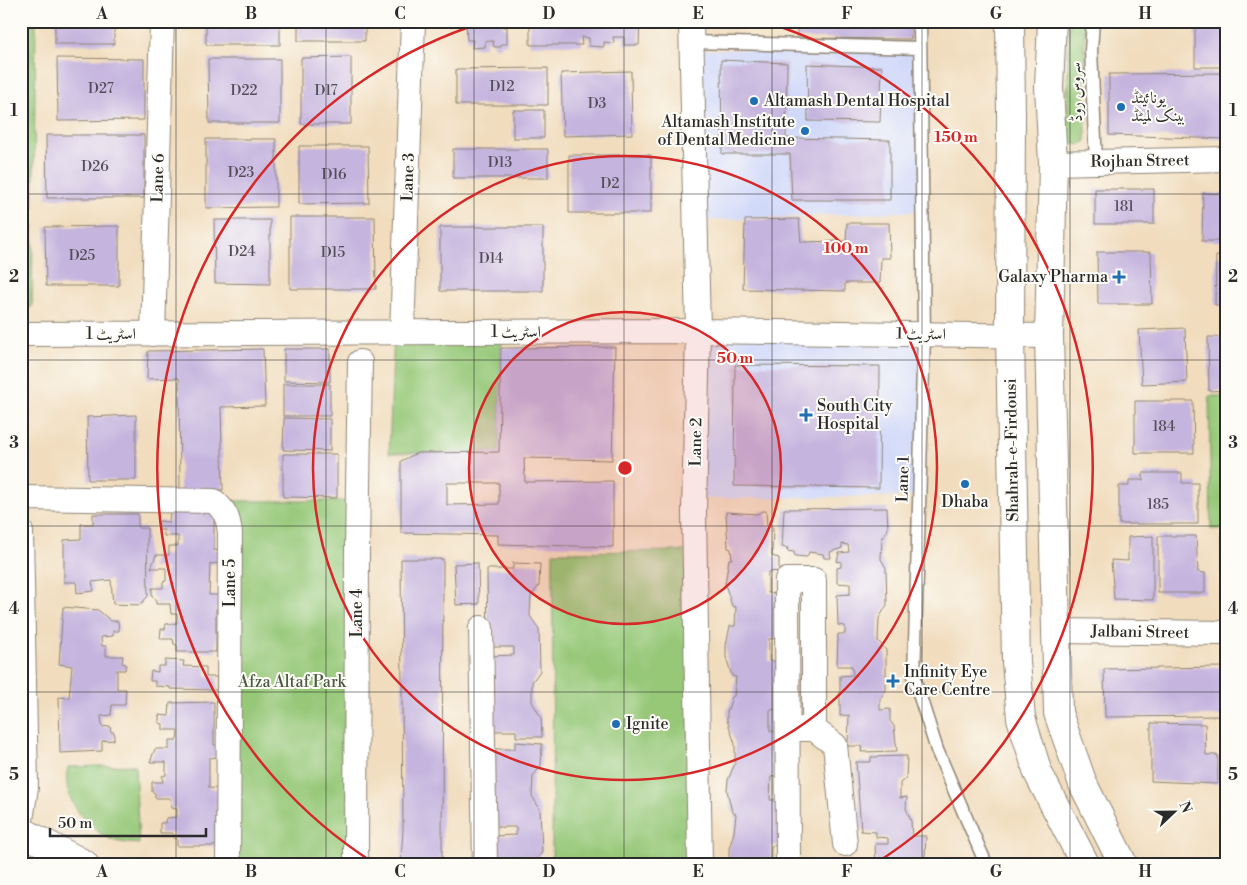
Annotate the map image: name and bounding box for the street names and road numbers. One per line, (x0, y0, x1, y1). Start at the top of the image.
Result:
street label: سروس روڈ (1065, 62, 1087, 122)
street label: Rojhan Street (1090, 150, 1190, 172)
street label: Lane 3 (397, 152, 419, 202)
street label: Lane 6 (147, 153, 169, 203)
street label: اسٹریٹ 1 (491, 322, 541, 342)
street label: اسٹریٹ 1 (86, 324, 136, 344)
street label: اسٹریٹ 1 (896, 324, 946, 344)
street label: Shahrah-e-Firdousi (1001, 378, 1023, 522)
street label: Lane 2 (686, 417, 706, 467)
street label: Lane 1 (892, 455, 914, 503)
street label: Lane 5 (220, 559, 240, 607)
street label: Lane 4 (347, 588, 367, 638)
street label: Jalbani Street (1090, 621, 1190, 643)

